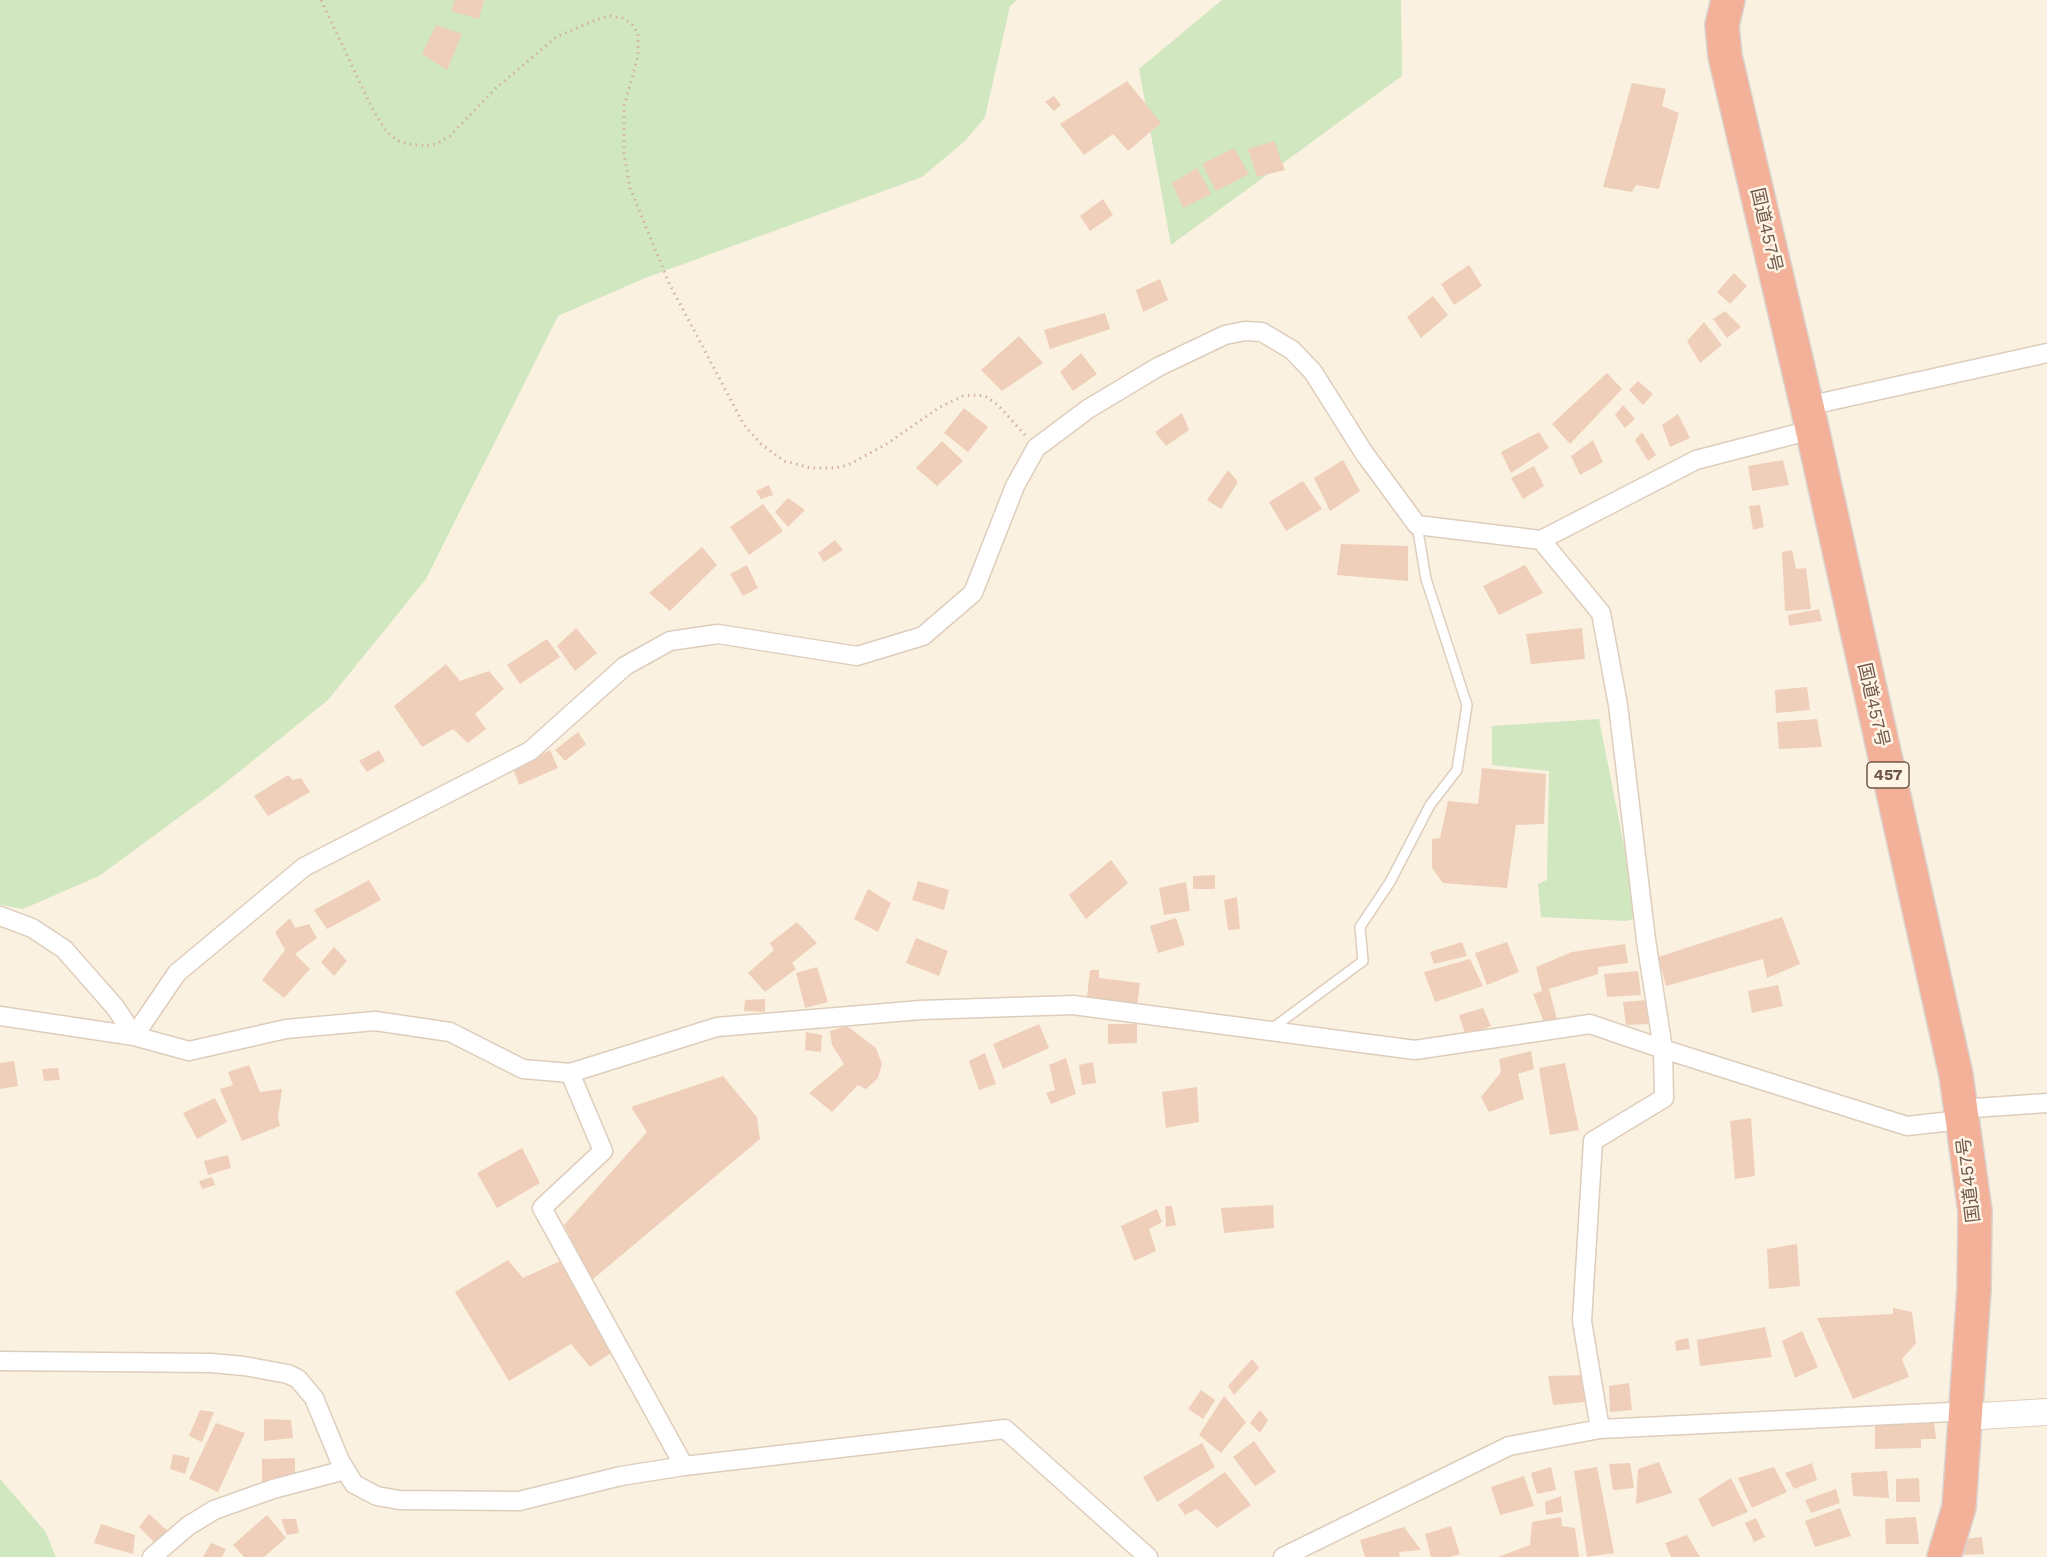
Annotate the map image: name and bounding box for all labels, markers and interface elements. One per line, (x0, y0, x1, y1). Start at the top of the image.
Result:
street label: 国道457号 (1746, 186, 1786, 274)
street label: 国道457号 (1853, 661, 1893, 749)
road number: 457 (1867, 762, 1909, 788)
street label: 国道457号 (1953, 1136, 1985, 1224)

